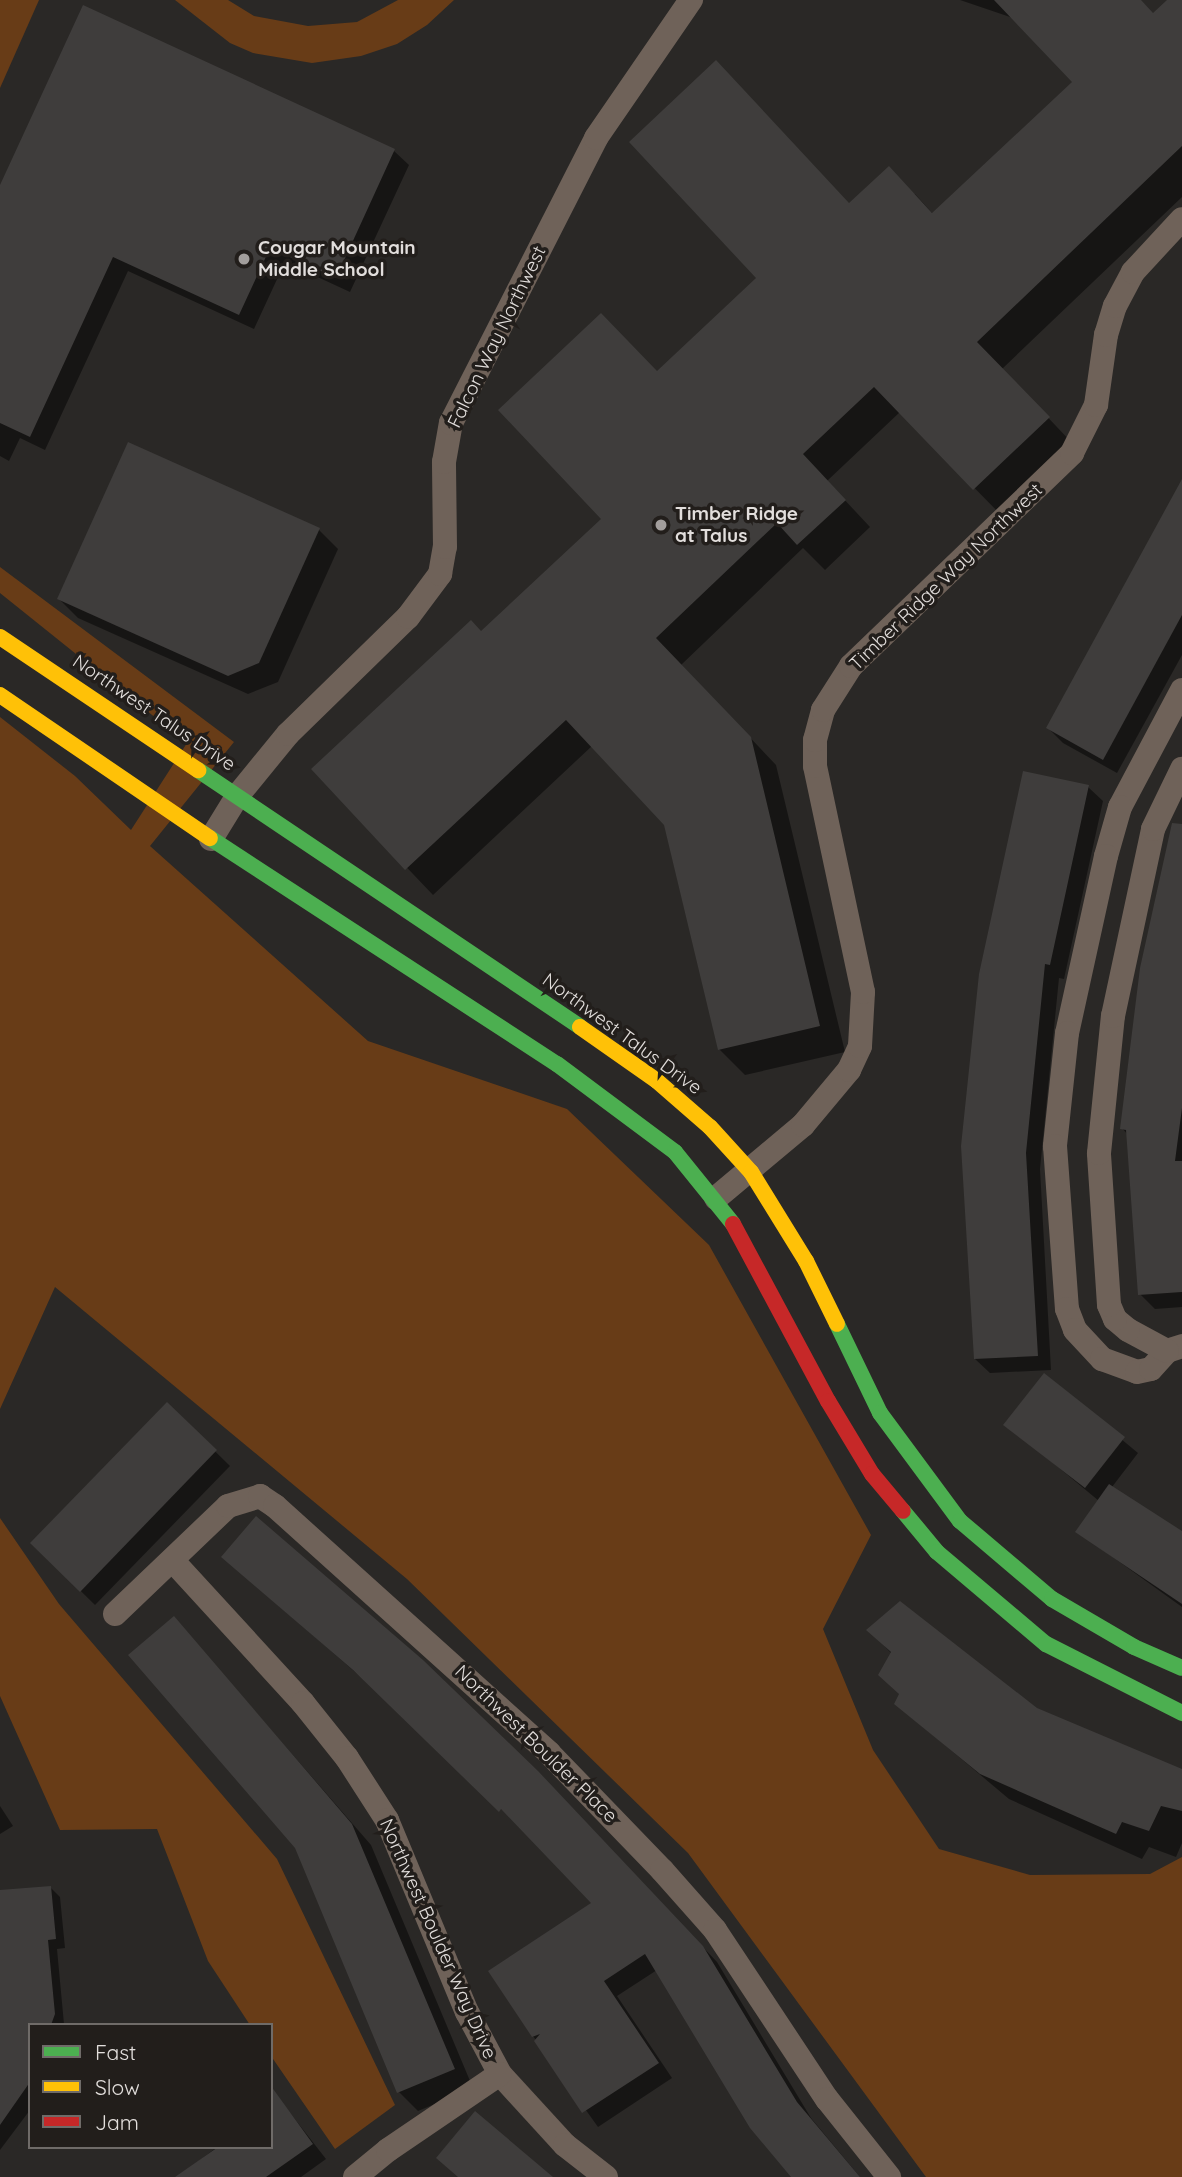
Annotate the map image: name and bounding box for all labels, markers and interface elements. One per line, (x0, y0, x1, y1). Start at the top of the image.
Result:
place label: Cougar Mountain Middle School (258, 237, 416, 281)
street label: Falcon Way Northwest (443, 242, 551, 432)
marker: Cougar Mountain Middle School (236, 251, 252, 267)
street label: Timber Ridge Way Northwest (845, 479, 1047, 675)
place label: Timber Ridge at Talus (675, 503, 798, 547)
marker: Timber Ridge at Talus (653, 517, 669, 533)
street label: Northwest Talus Drive (68, 650, 240, 776)
street label: Northwest Talus Drive (538, 969, 706, 1099)
street label: Northwest Boulder Place (450, 1661, 622, 1827)
street label: Northwest Boulder Way Drive (375, 1815, 501, 2063)
legend (28, 2023, 273, 2149)
text: Fast (95, 2039, 136, 2065)
text: Slow (95, 2074, 140, 2100)
text: Jam (95, 2109, 139, 2135)

